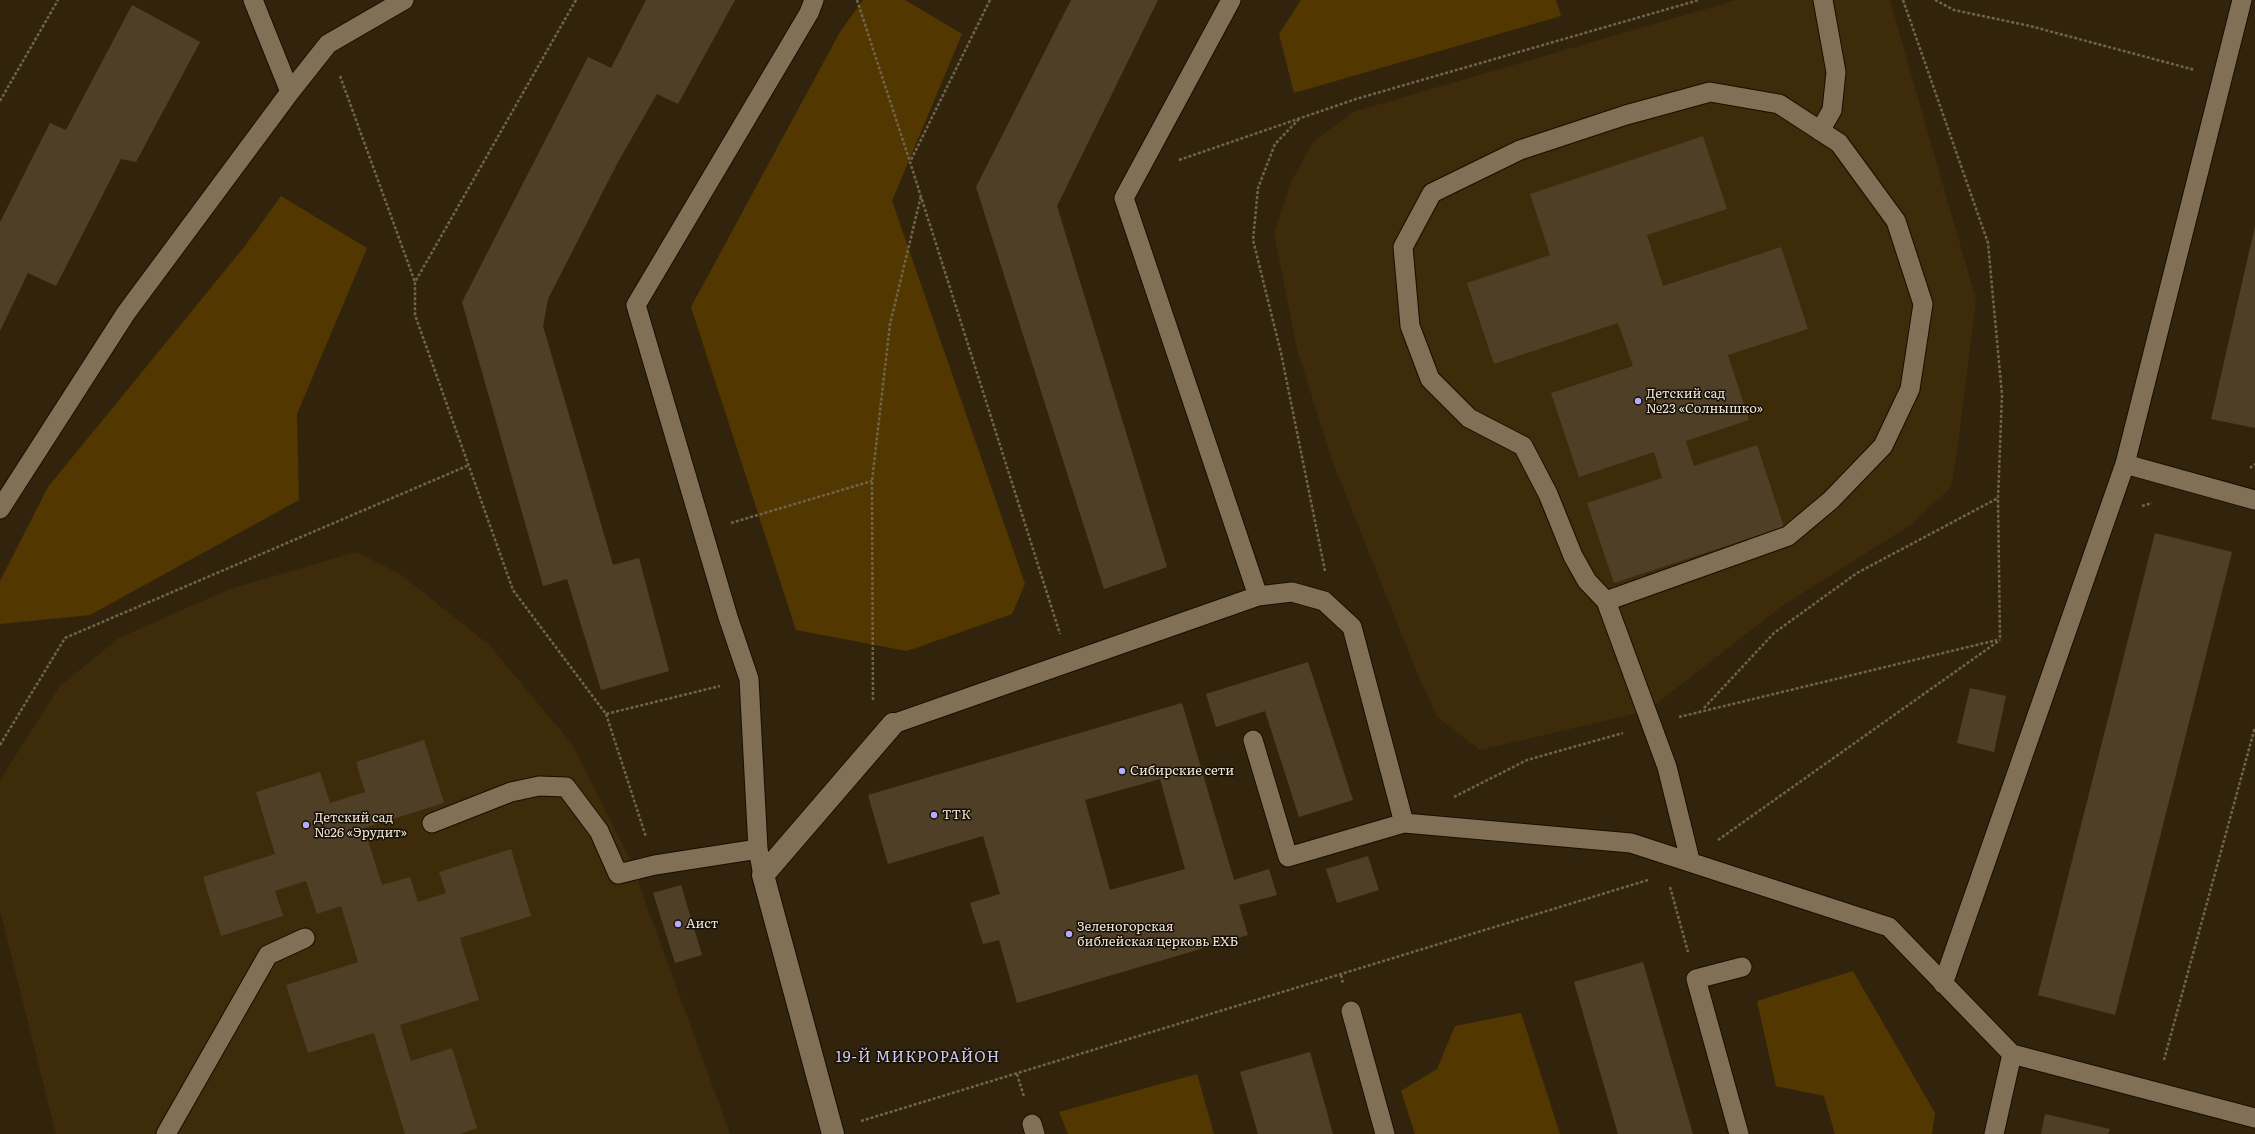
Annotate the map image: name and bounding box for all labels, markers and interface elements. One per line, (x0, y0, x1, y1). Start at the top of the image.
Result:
place label: Детский сад №23 «Солнышко» (1646, 386, 1763, 417)
marker: Детский сад №23 «Солнышко» (1633, 396, 1643, 406)
place label: Сибирские сети (1130, 763, 1234, 779)
marker: Сибирские сети (1117, 766, 1127, 776)
place label: ТТК (942, 807, 971, 823)
place label: Детский сад №26 «Эрудит» (314, 810, 407, 841)
marker: ТТК (929, 810, 939, 820)
marker: Детский сад №26 «Эрудит» (301, 820, 311, 830)
place label: Аист (686, 916, 718, 932)
marker: Аист (673, 919, 683, 929)
place label: Зеленогорская библейская церковь ЕХБ (1077, 919, 1238, 950)
marker: Зеленогорская библейская церковь ЕХБ (1064, 929, 1074, 939)
district label: 19-Й МИКРОРАЙОН (836, 1049, 1000, 1067)

